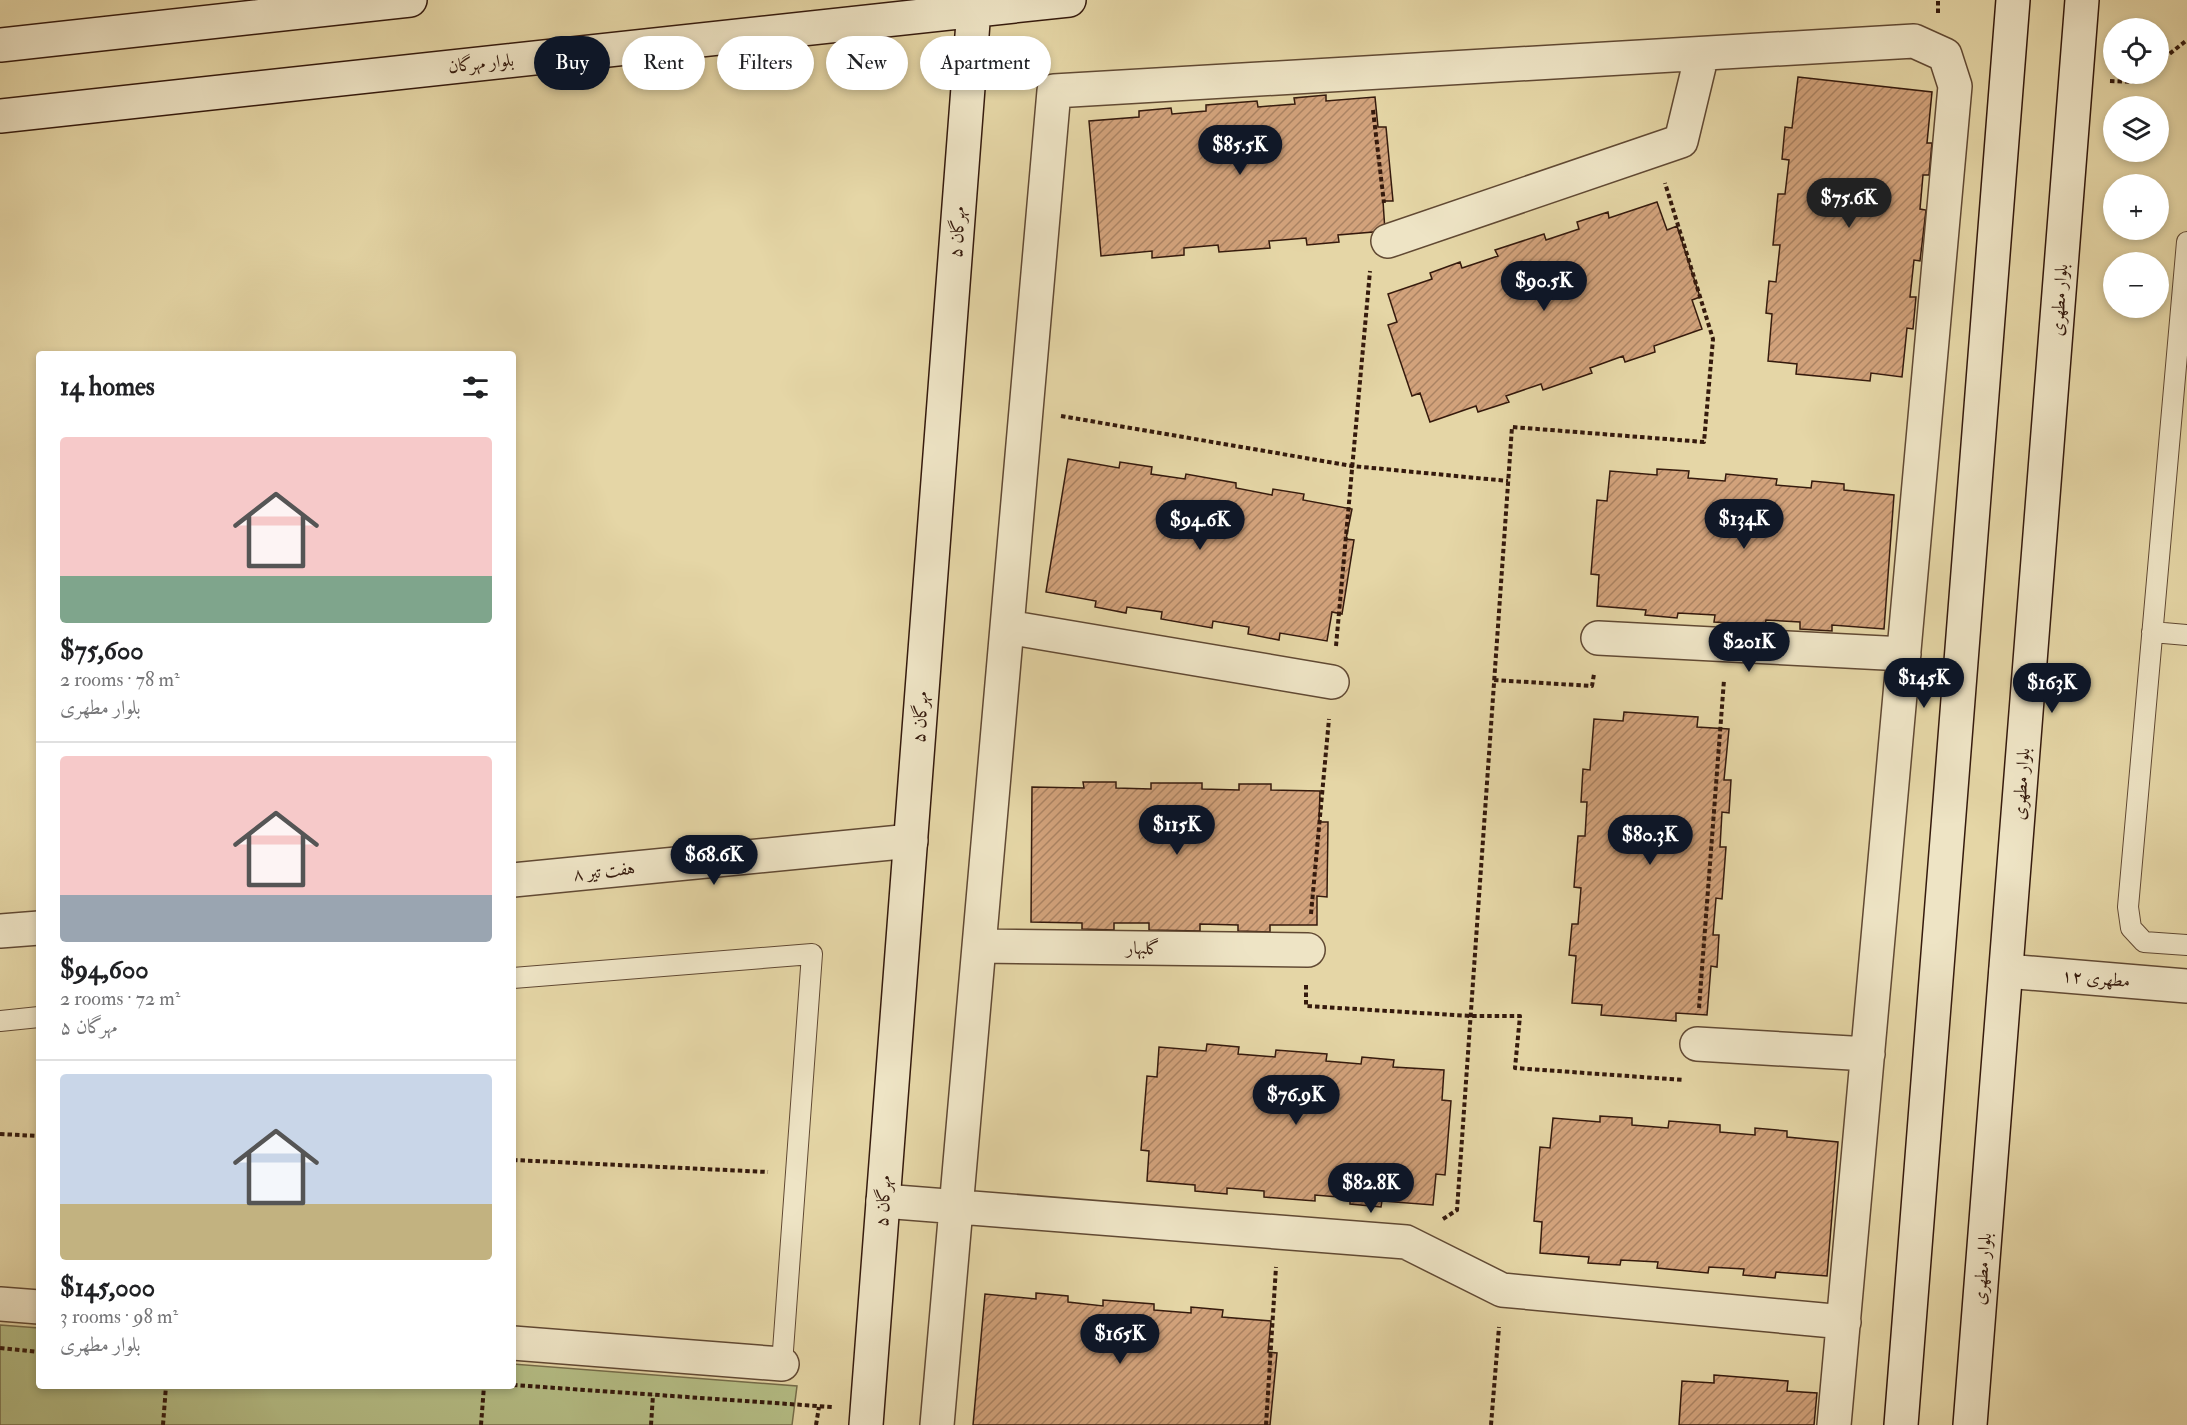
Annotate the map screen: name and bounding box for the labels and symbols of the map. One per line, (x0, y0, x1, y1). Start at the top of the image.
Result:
street label: بلوار مهرگان (447, 49, 515, 78)
pin: $85.5K (1191, 125, 1289, 176)
pin: $75.6K (1800, 178, 1898, 229)
street label: مهرگان ۵ (944, 205, 971, 259)
pin: $90.5K (1495, 261, 1593, 312)
street label: بلوار مطهری (2045, 263, 2073, 337)
pin: $134K (1702, 499, 1786, 550)
pin: $94.6K (1151, 500, 1249, 551)
pin: $201K (1707, 622, 1791, 673)
pin: $145K (1882, 658, 1966, 709)
pin: $163K (2010, 663, 2094, 714)
street label: مهرگان ۵ (907, 690, 934, 744)
street label: بلوار مطهری (2007, 747, 2035, 821)
pin: $115K (1135, 805, 1219, 856)
pin: $80.3K (1601, 815, 1699, 866)
pin: $68.6K (665, 835, 763, 886)
street label: هفت تیر ۸ (572, 857, 636, 886)
street label: گلبهار (1124, 937, 1160, 960)
street label: مطهری ۱۲ (2061, 964, 2131, 993)
pin: $76.9K (1247, 1075, 1345, 1126)
pin: $82.8K (1322, 1163, 1420, 1214)
street label: مهرگان ۵ (870, 1174, 897, 1228)
street label: بلوار مطهری (1968, 1232, 1997, 1306)
pin: $165K (1078, 1314, 1162, 1365)

